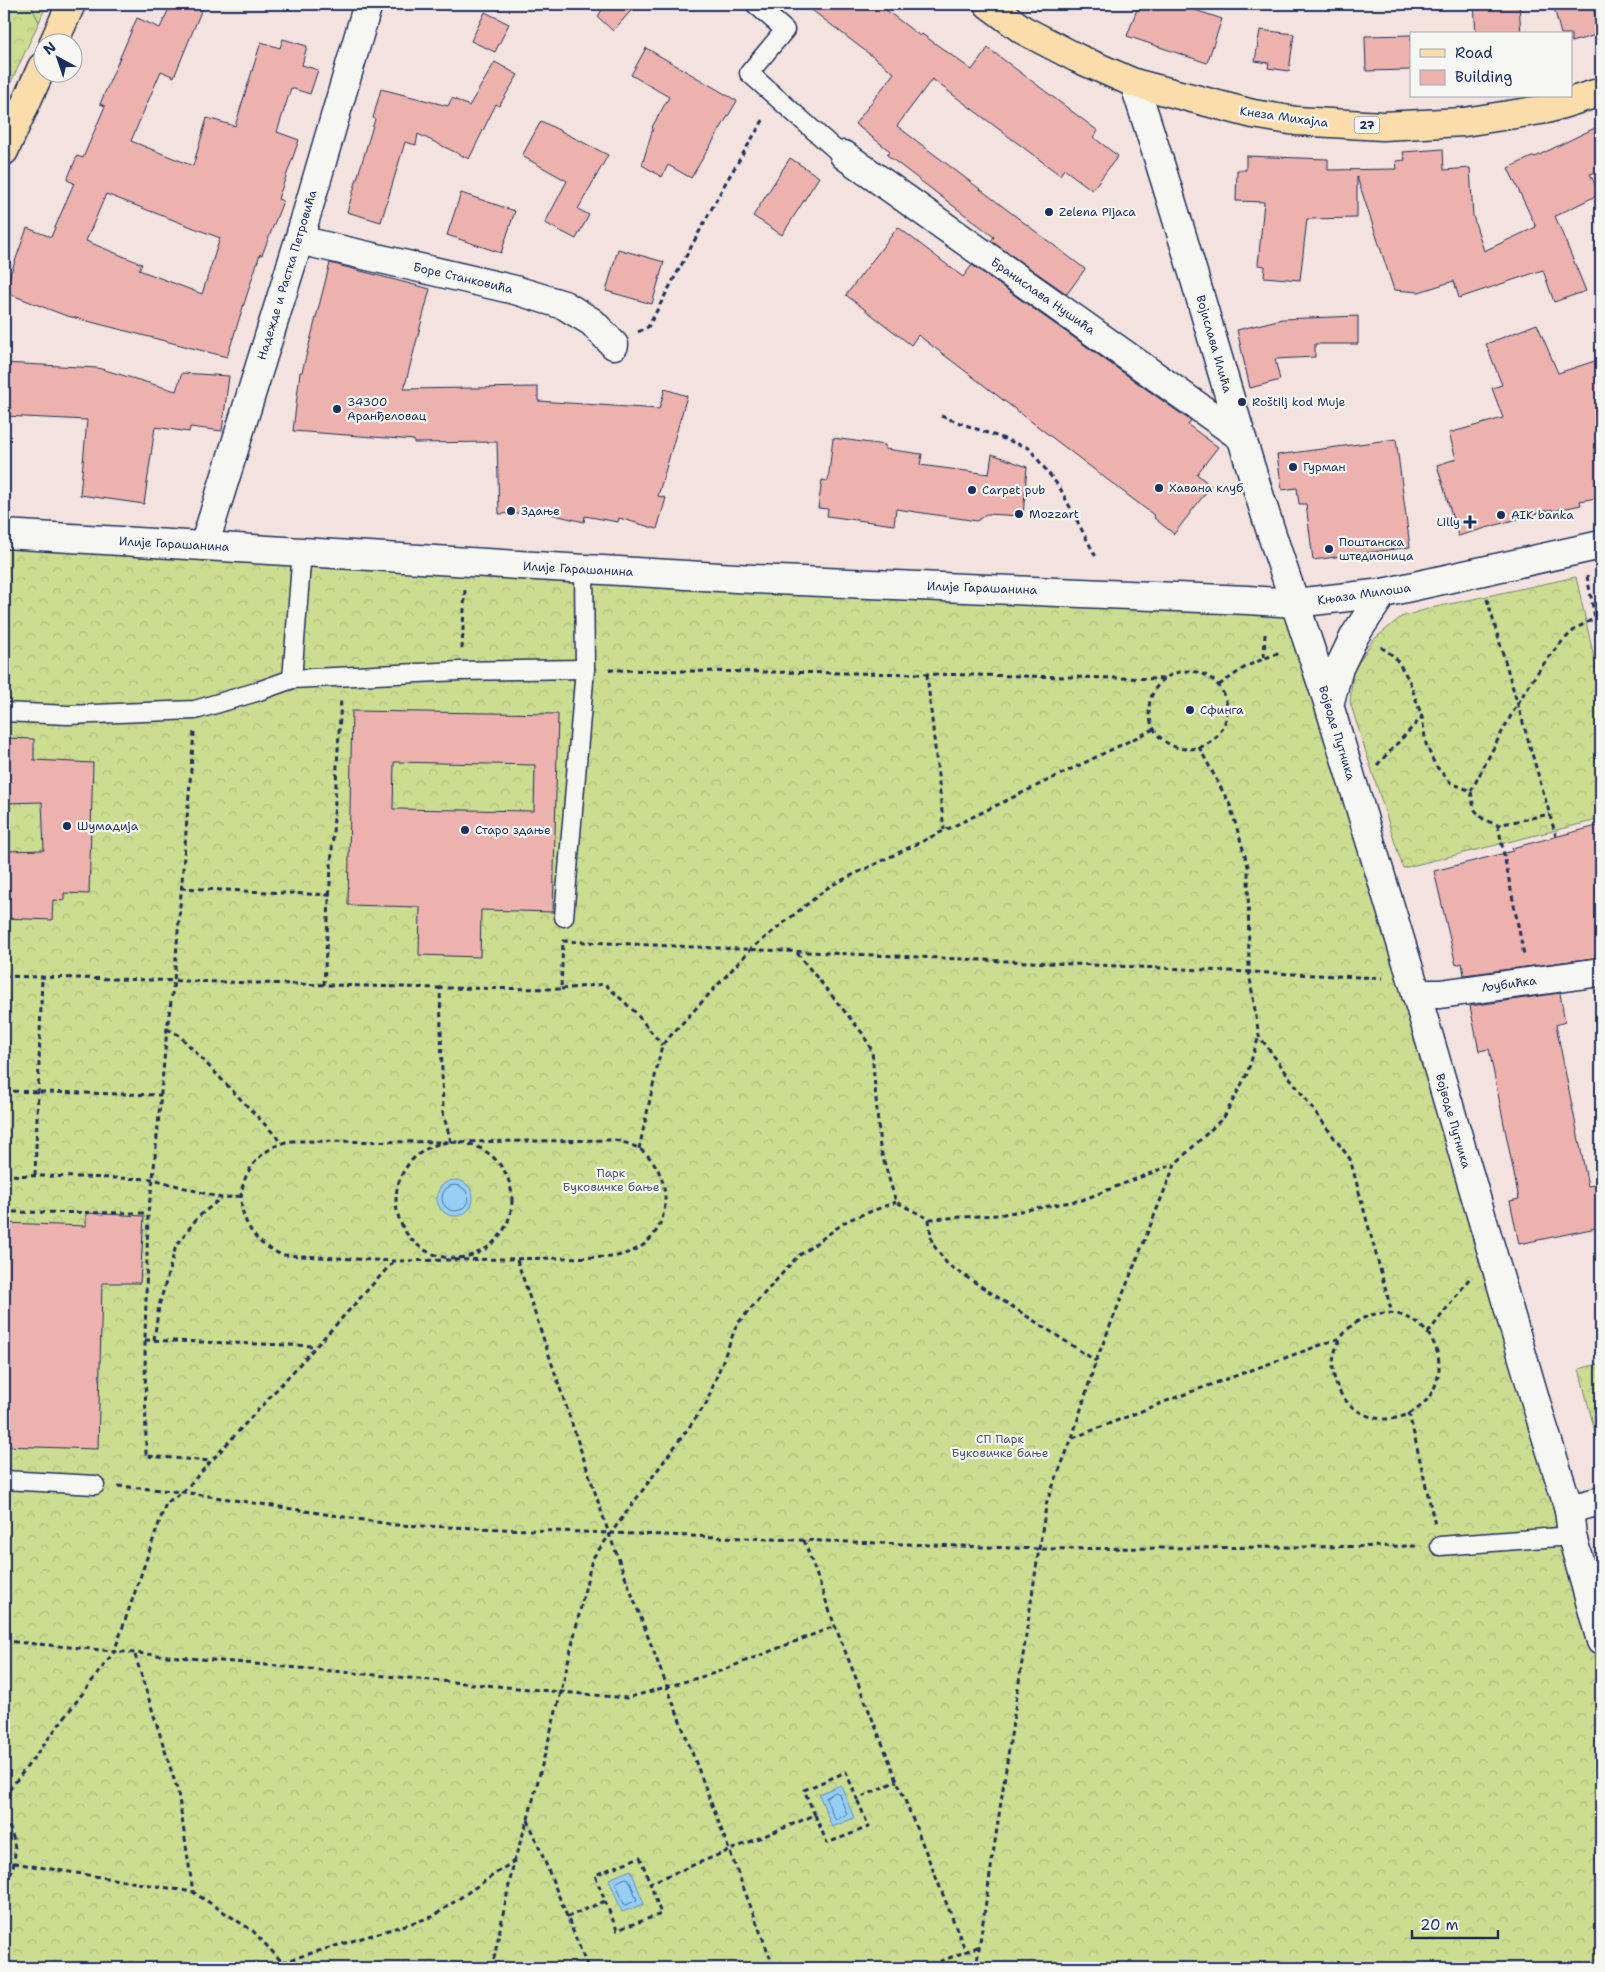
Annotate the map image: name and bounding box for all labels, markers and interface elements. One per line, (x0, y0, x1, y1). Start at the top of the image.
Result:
north arrow (32, 32, 82, 82)
legend (1410, 32, 1572, 98)
text: N (40, 38, 60, 59)
text: Road (1455, 43, 1493, 63)
text: Building (1455, 67, 1512, 87)
street label: Кнеза Михајла (1239, 103, 1330, 131)
road number: 27 (1354, 116, 1380, 134)
street label: Надежде и Растка Петровића (253, 188, 321, 362)
place label: Zelena Pijaca (1059, 204, 1136, 220)
marker: Zelena Pijaca (1043, 206, 1055, 218)
street label: Бранислава Нушића (988, 254, 1099, 338)
street label: Боре Станковића (411, 259, 515, 297)
street label: Војислава Илића (1192, 293, 1236, 395)
place label: 34300 Аранђеловац (347, 394, 427, 424)
place label: Roštilj kod Muje (1252, 394, 1346, 410)
marker: Roštilj kod Muje (1236, 396, 1248, 408)
marker: 34300 Аранђеловац (331, 403, 343, 415)
place label: Гурман (1303, 459, 1346, 475)
marker: Гурман (1287, 461, 1299, 473)
place label: Хавана клуб (1169, 480, 1243, 496)
place label: Carpet pub (982, 482, 1045, 498)
marker: Хавана клуб (1153, 482, 1165, 494)
marker: Carpet pub (966, 484, 978, 496)
place label: Здање (521, 503, 560, 519)
marker: Здање (505, 505, 517, 517)
place label: Mozzart (1029, 506, 1079, 522)
place label: AIK banka (1511, 507, 1574, 523)
marker: Mozzart (1013, 508, 1025, 520)
marker: AIK banka (1495, 509, 1507, 521)
place label: Lilly (1437, 514, 1460, 530)
marker: Lilly (1464, 516, 1476, 528)
street label: Илије Гарашанина (118, 533, 230, 555)
place label: Поштанска штедионица (1339, 534, 1414, 564)
marker: Поштанска штедионица (1323, 543, 1335, 555)
street label: Илије Гарашанина (522, 558, 634, 580)
street label: Илије Гарашанина (927, 578, 1038, 598)
street label: Књаза Милоша (1316, 579, 1412, 608)
street label: Војводе Путника (1315, 684, 1359, 783)
place label: Сфинга (1200, 702, 1244, 718)
marker: Сфинга (1184, 704, 1196, 716)
place label: Шумадија (77, 818, 139, 834)
marker: Шумадија (61, 820, 73, 832)
place label: Старо здање (475, 822, 551, 838)
marker: Старо здање (459, 824, 471, 836)
street label: Љубићка (1481, 972, 1538, 996)
street label: Војводе Путника (1432, 1072, 1474, 1171)
park label: Парк Буковичке бање (562, 1165, 660, 1195)
park label: СП Парк Буковичке бање (951, 1431, 1049, 1461)
scale bar (1412, 1907, 1499, 1939)
text: 20 m (1420, 1915, 1459, 1935)

